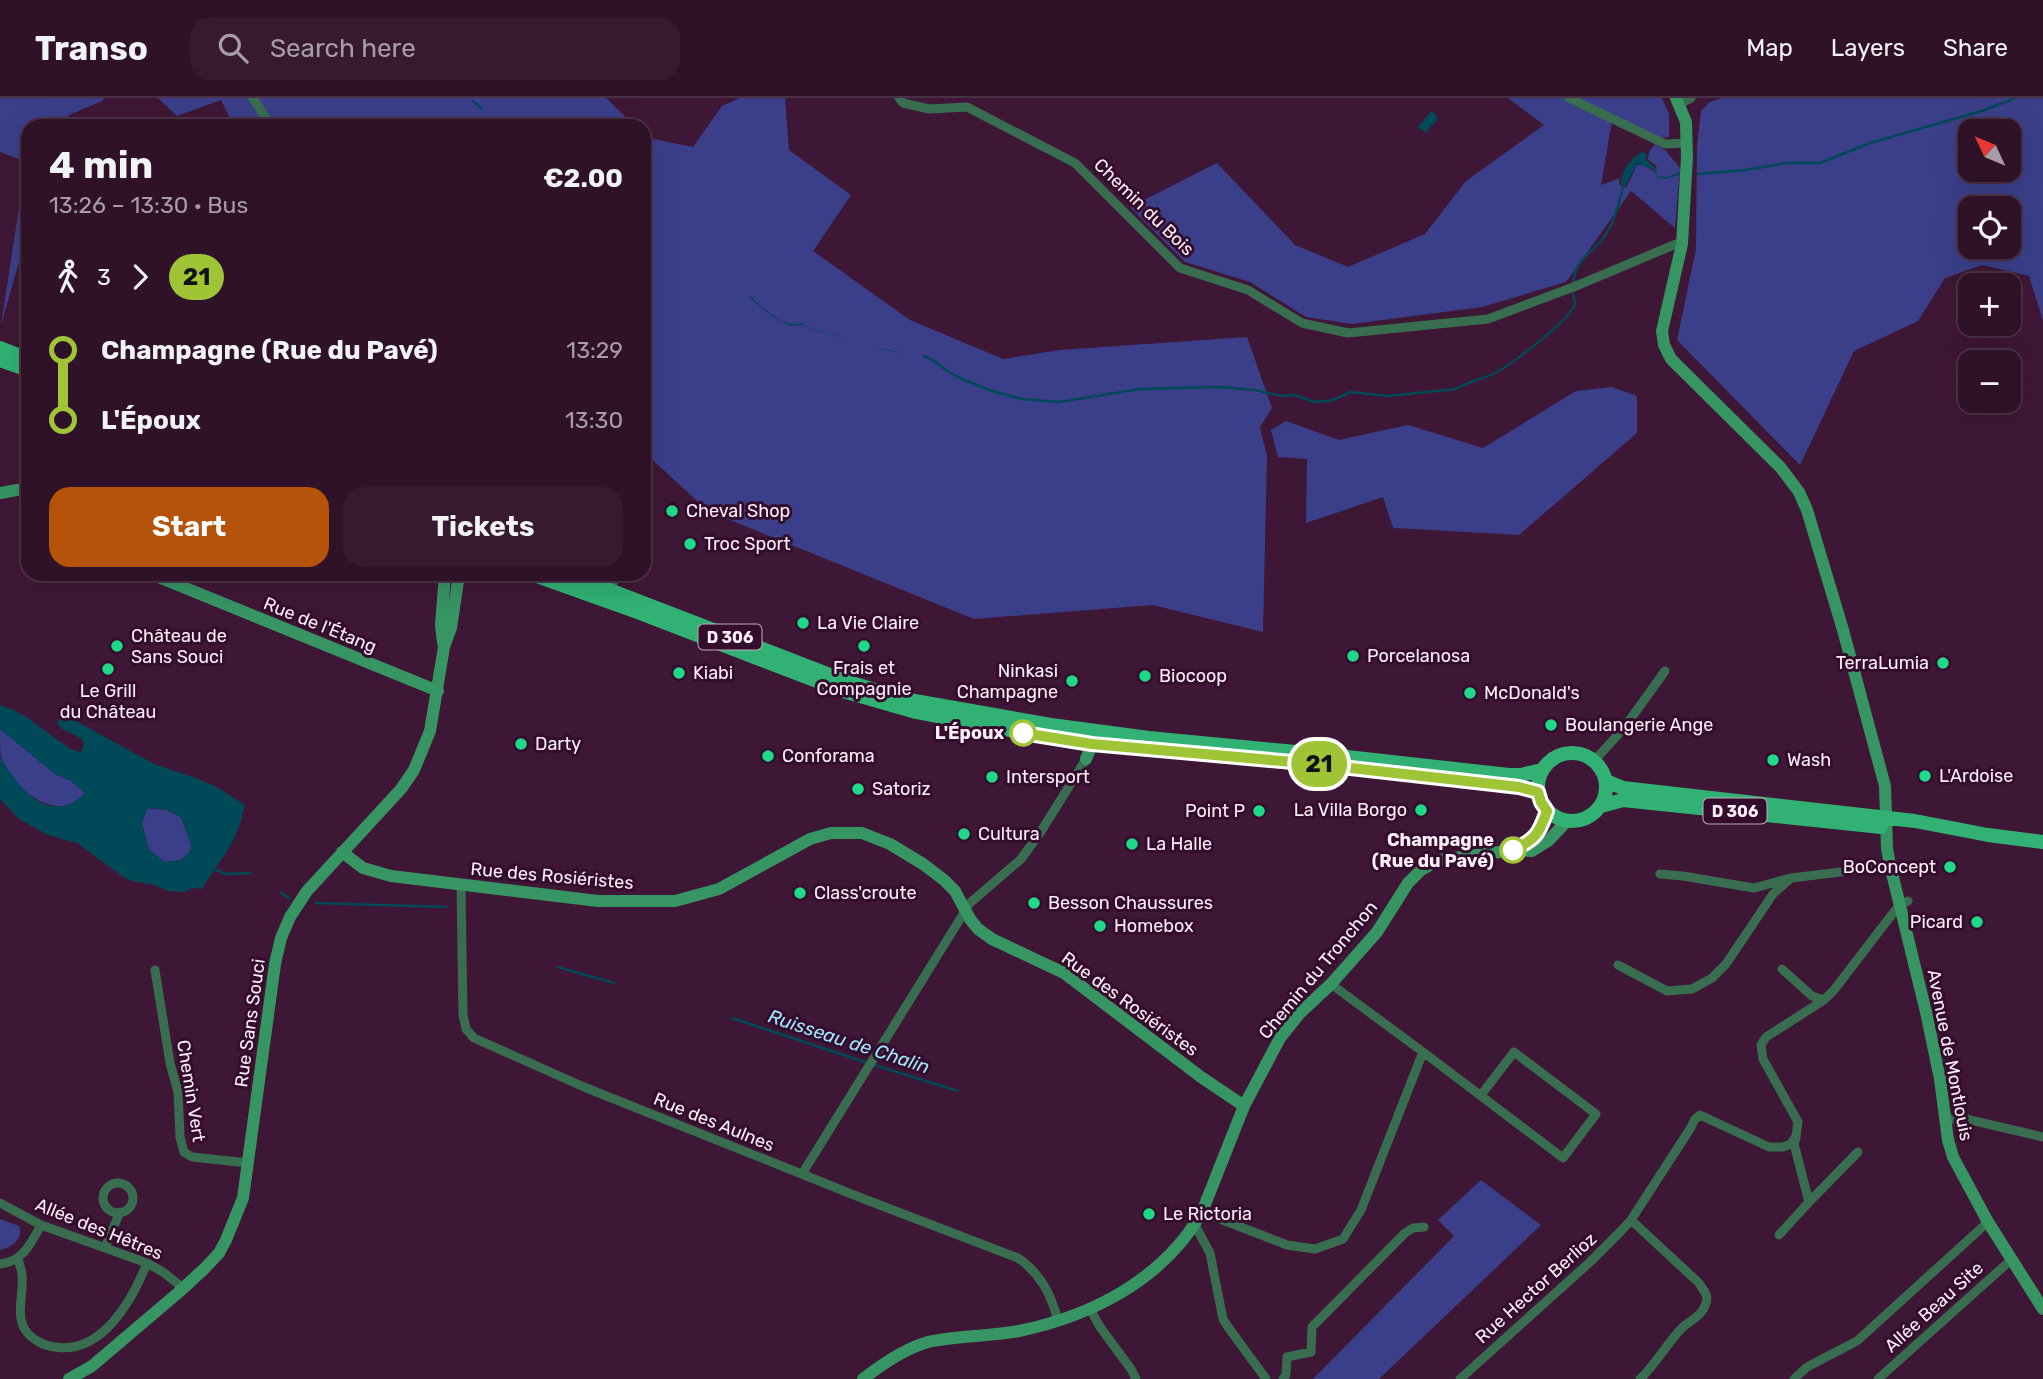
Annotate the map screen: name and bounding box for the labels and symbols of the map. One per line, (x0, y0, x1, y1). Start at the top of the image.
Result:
north arrow (1958, 119, 2021, 182)
street label: Chemin du Bois (1089, 154, 1199, 260)
place label: Cheval Shop (686, 500, 790, 522)
marker: Cheval Shop (664, 503, 680, 519)
place label: Troc Sport (704, 533, 790, 555)
marker: Troc Sport (682, 536, 698, 552)
street label: Rue de l'Étang (260, 592, 380, 658)
place label: La Vie Claire (817, 612, 919, 634)
marker: La Vie Claire (795, 615, 811, 631)
road number: D 306 (698, 624, 762, 650)
place label: Château de Sans Souci (131, 625, 227, 668)
marker: Château de Sans Souci (109, 638, 125, 654)
marker: Frais et Compagnie (856, 638, 872, 654)
place label: Porcelanosa (1367, 645, 1470, 667)
marker: Porcelanosa (1345, 648, 1361, 664)
place label: TerraLumia (1836, 652, 1929, 674)
marker: TerraLumia (1935, 655, 1951, 671)
place label: Frais et Compagnie (816, 657, 912, 700)
place label: Ninkasi Champagne (957, 660, 1058, 703)
marker: Le Grill du Château (100, 661, 116, 677)
place label: Kiabi (693, 662, 733, 684)
marker: Kiabi (671, 665, 687, 681)
place label: Biocoop (1159, 665, 1227, 687)
marker: Biocoop (1137, 668, 1153, 684)
marker: Ninkasi Champagne (1064, 673, 1080, 689)
place label: Le Grill du Château (60, 680, 156, 723)
place label: McDonald's (1484, 682, 1580, 704)
marker: McDonald's (1462, 685, 1478, 701)
place label: Boulangerie Ange (1565, 714, 1713, 736)
marker: Boulangerie Ange (1543, 717, 1559, 733)
marker: L'Époux (1010, 720, 1036, 746)
place label: L'Époux (935, 722, 1004, 744)
place label: Darty (535, 733, 581, 755)
marker: Darty (513, 736, 529, 752)
line badge: 21 (1288, 741, 1350, 787)
place label: Conforama (782, 745, 875, 767)
marker: Conforama (760, 748, 776, 764)
place label: Wash (1787, 749, 1831, 771)
marker: Wash (1765, 752, 1781, 768)
place label: L'Ardoise (1939, 765, 2013, 787)
place label: Intersport (1006, 766, 1090, 788)
marker: L'Ardoise (1917, 768, 1933, 784)
marker: Intersport (984, 769, 1000, 785)
place label: Satoriz (872, 778, 931, 800)
marker: Satoriz (850, 781, 866, 797)
road number: D 306 (1704, 798, 1766, 824)
place label: La Villa Borgo (1294, 799, 1407, 821)
place label: Point P (1185, 800, 1245, 822)
marker: La Villa Borgo (1413, 802, 1429, 818)
marker: Point P (1251, 803, 1267, 819)
place label: Cultura (978, 823, 1040, 845)
marker: Cultura (956, 826, 972, 842)
place label: Champagne (Rue du Pavé) (1372, 829, 1494, 872)
place label: La Halle (1146, 833, 1212, 855)
marker: La Halle (1124, 836, 1140, 852)
marker: Champagne (Rue du Pavé) (1500, 837, 1526, 863)
place label: BoConcept (1843, 856, 1936, 878)
street label: Rue des Rosiéristes (469, 858, 635, 894)
marker: BoConcept (1942, 859, 1958, 875)
place label: Class'croute (814, 882, 917, 904)
marker: Class'croute (792, 885, 808, 901)
place label: Besson Chaussures (1048, 892, 1213, 914)
marker: Besson Chaussures (1026, 895, 1042, 911)
street label: Chemin du Tronchon (1254, 897, 1382, 1043)
place label: Picard (1910, 911, 1963, 933)
marker: Picard (1969, 914, 1985, 930)
place label: Homebox (1114, 915, 1194, 937)
marker: Homebox (1092, 918, 1108, 934)
street label: Rue des Rosiéristes (1057, 947, 1203, 1061)
street label: Rue Sans Souci (230, 957, 270, 1089)
street label: Avenue de Montlouis (1923, 967, 1977, 1143)
water label: Ruisseau de Chalin (765, 1004, 933, 1078)
street label: Chemin Vert (172, 1038, 210, 1144)
street label: Rue des Aulnes (650, 1088, 778, 1156)
street label: Allée des Hêtres (32, 1193, 166, 1265)
place label: Le Rictoria (1163, 1203, 1252, 1225)
marker: Le Rictoria (1141, 1206, 1157, 1222)
street label: Rue Hector Berlioz (1471, 1228, 1601, 1348)
street label: Allée Beau Site (1880, 1257, 1988, 1357)

